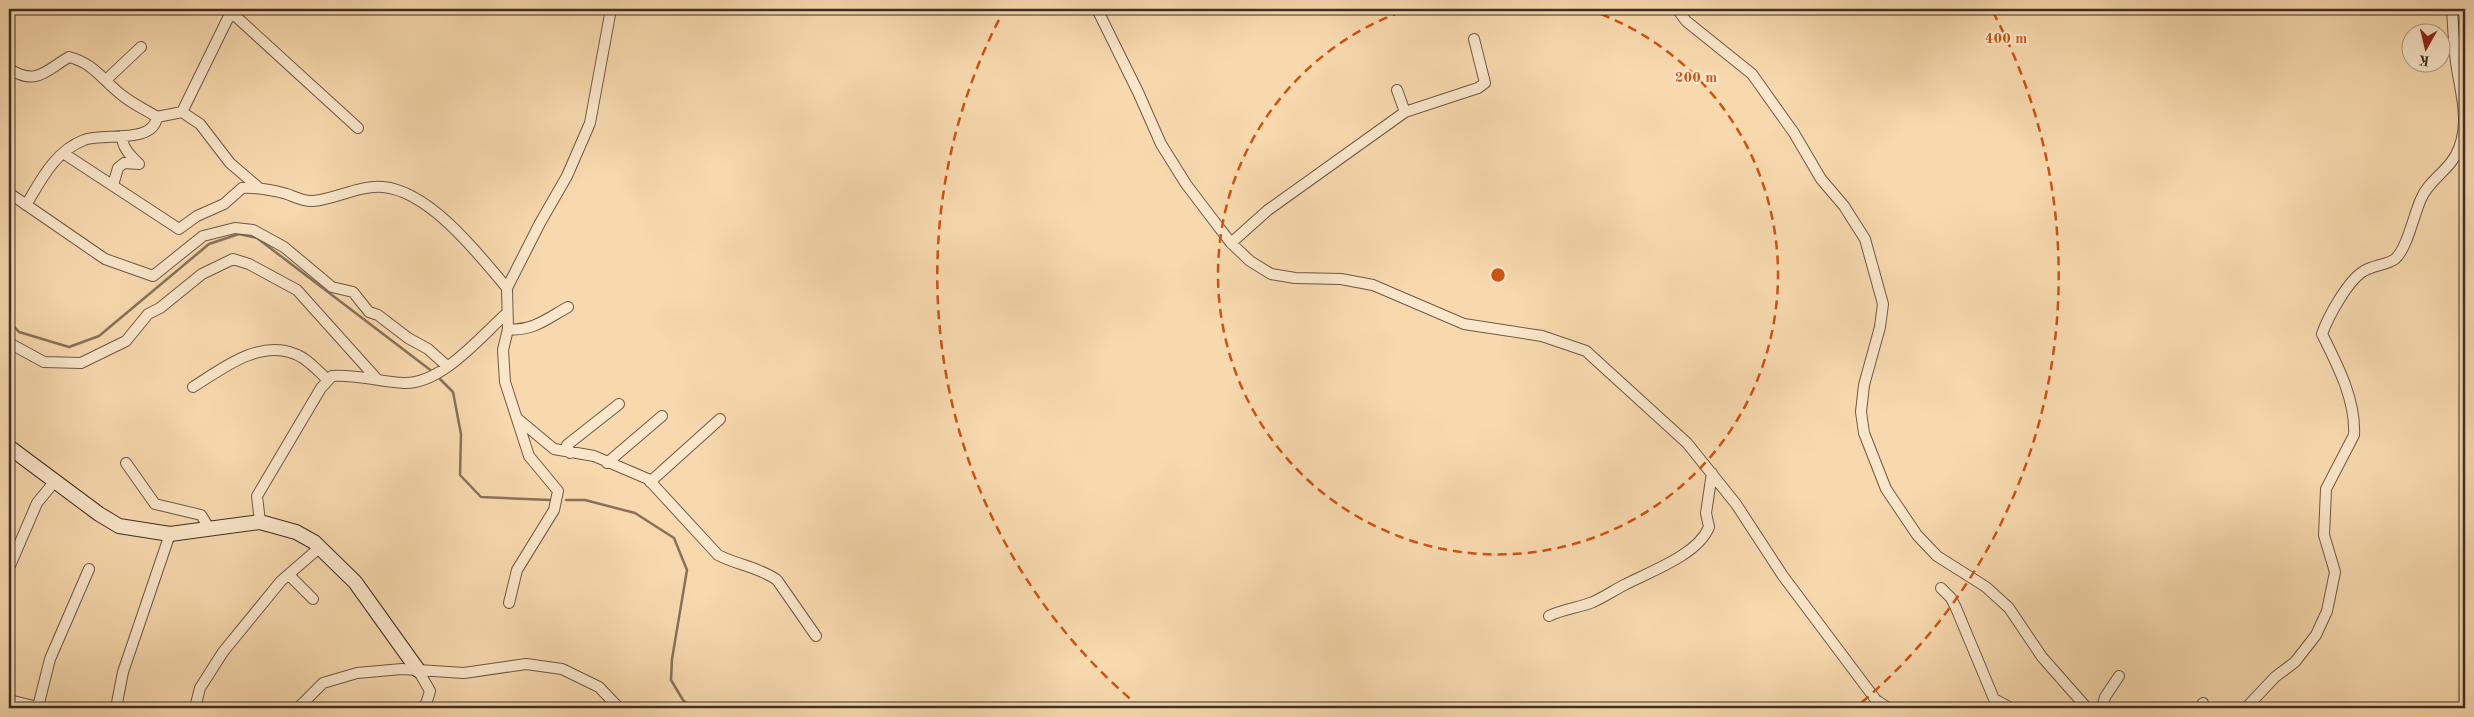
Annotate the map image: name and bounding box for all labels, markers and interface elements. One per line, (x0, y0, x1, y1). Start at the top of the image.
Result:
north arrow (2402, 22, 2452, 72)
text: 400 m (1985, 32, 2027, 47)
text: K (2418, 52, 2431, 68)
text: 200 m (1675, 71, 1717, 86)
centre of rings (1489, 266, 1507, 284)

